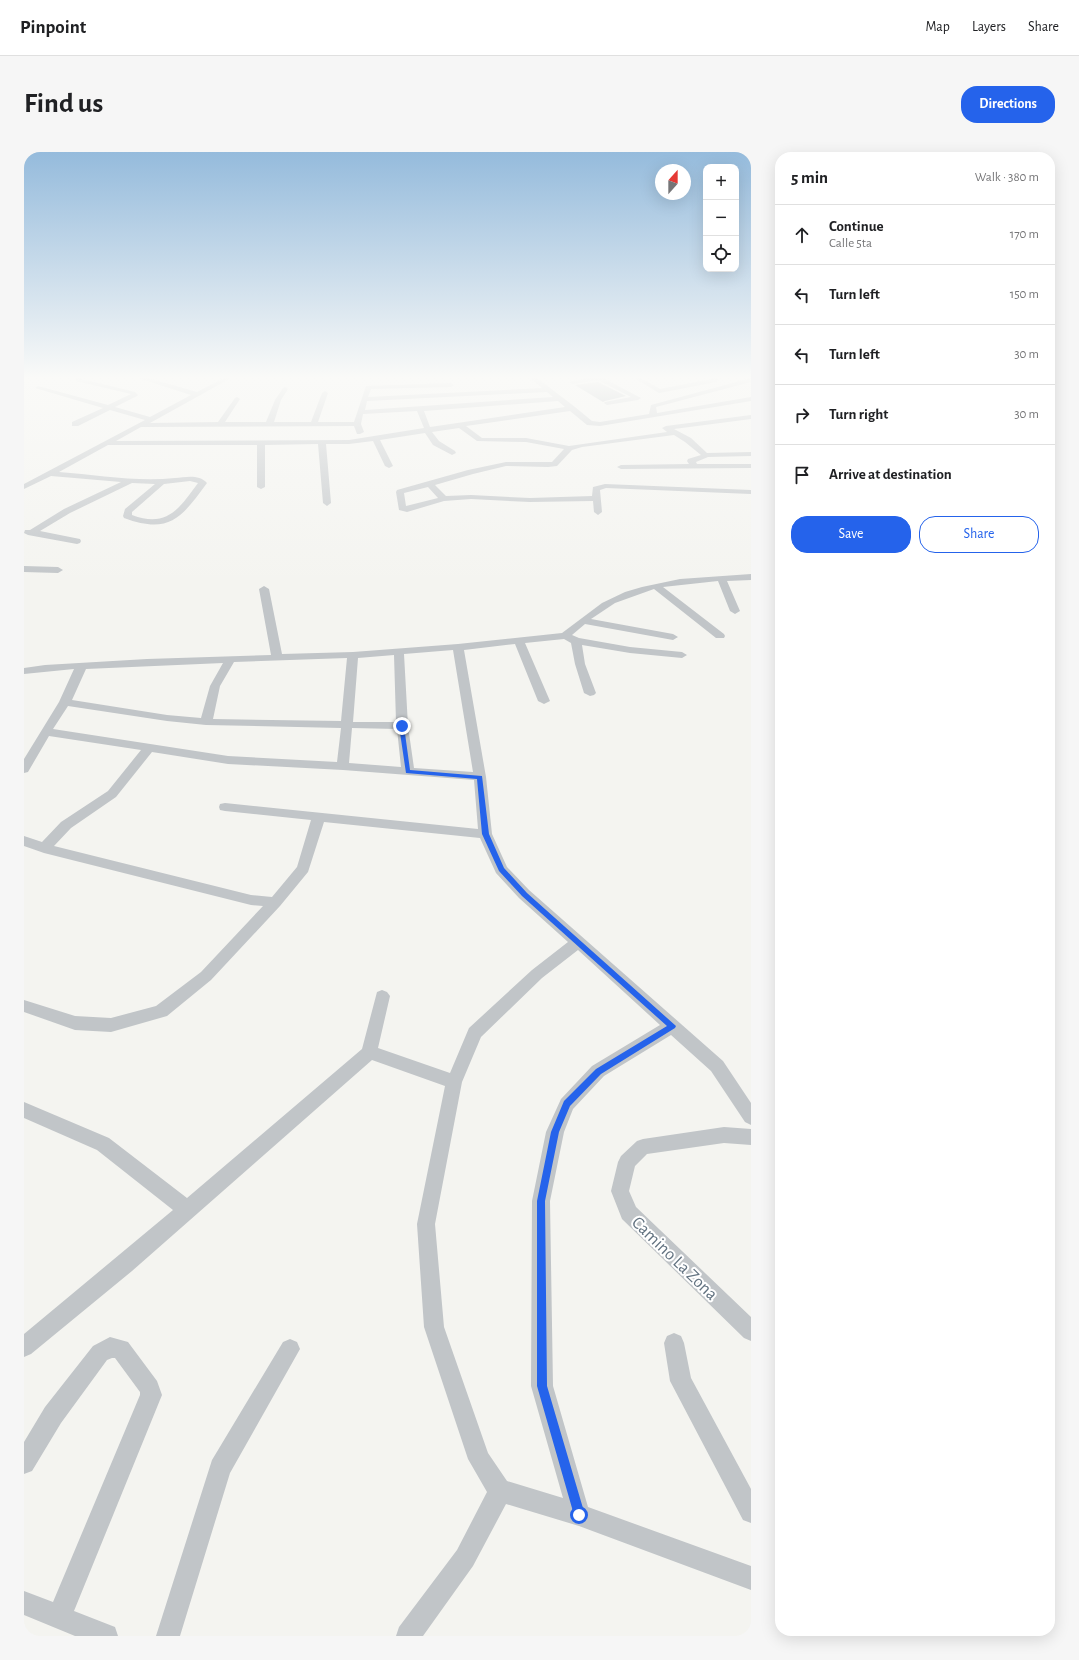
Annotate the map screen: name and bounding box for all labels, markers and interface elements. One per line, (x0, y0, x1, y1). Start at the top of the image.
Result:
text: Pinpoint (20, 18, 86, 37)
text: Map (925, 20, 950, 34)
text: Layers (972, 20, 1006, 34)
text: Share (1028, 20, 1059, 34)
button: Directions (961, 86, 1055, 123)
text: Find us (24, 90, 103, 118)
north arrow (655, 164, 691, 200)
map controls (703, 164, 739, 272)
button: + (703, 164, 739, 200)
text: 5 min (791, 169, 828, 186)
text: Walk · 380 m (975, 171, 1039, 184)
button: − (703, 200, 739, 236)
text: Continue (829, 219, 884, 234)
icon: ahead (791, 224, 813, 246)
text: 170 m (1010, 228, 1039, 241)
button: locate (703, 236, 739, 272)
text: Calle 5ta (829, 237, 872, 250)
icon: left (791, 284, 813, 306)
text: Turn left (829, 287, 880, 302)
text: 150 m (1010, 288, 1039, 301)
icon: left (791, 344, 813, 366)
text: Turn left (829, 347, 880, 362)
text: 30 m (1014, 348, 1039, 361)
icon: right (791, 404, 813, 426)
text: Turn right (829, 407, 888, 422)
text: 30 m (1014, 408, 1039, 421)
icon: arrive (791, 464, 813, 486)
text: Arrive at destination (829, 467, 952, 482)
button: Save (791, 516, 911, 553)
button: Share (919, 516, 1039, 553)
route end (393, 717, 411, 735)
street label: Camino La Zona (628, 1214, 721, 1304)
route start (570, 1506, 588, 1524)

